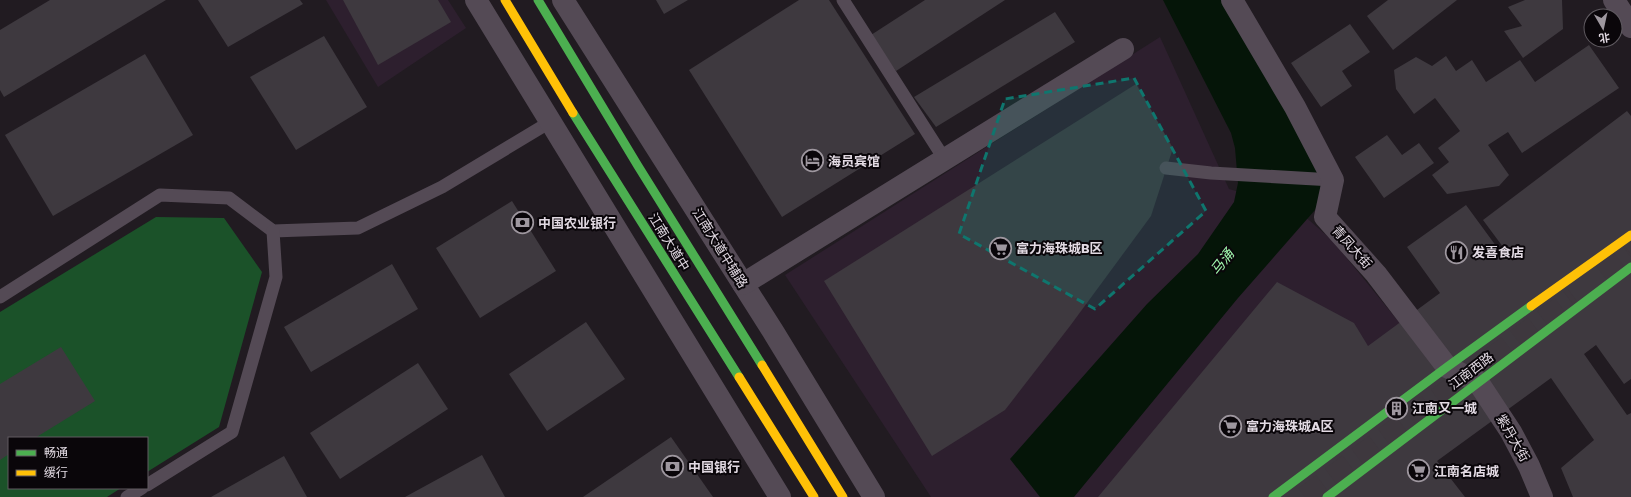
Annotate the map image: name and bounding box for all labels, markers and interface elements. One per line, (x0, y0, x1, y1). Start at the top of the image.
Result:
north arrow (1583, 8, 1623, 48)
text: 北 (1598, 29, 1611, 47)
hotel icon: 海员宾馆 (799, 148, 825, 174)
place label: 海员宾馆 (828, 152, 880, 171)
street label: 江南大道中辅路 (688, 204, 752, 292)
street label: 江南大道中 (644, 209, 694, 275)
bank icon: 中国农业银行 (509, 210, 535, 236)
place label: 中国农业银行 (538, 214, 616, 233)
street label: 青凤大街 (1328, 221, 1376, 273)
supermarket icon: 富力海珠城B区 (988, 235, 1014, 261)
place label: 富力海珠城B区 (1016, 239, 1103, 258)
restaurant icon: 发喜食店 (1443, 239, 1469, 265)
water label: 马涌 (1206, 243, 1240, 279)
place label: 发喜食店 (1472, 243, 1524, 262)
street label: 江南西路 (1445, 348, 1497, 394)
building icon: 江南又一城 (1383, 395, 1409, 421)
place label: 江南又一城 (1412, 399, 1477, 418)
street label: 紫丹大街 (1492, 411, 1534, 465)
supermarket icon: 富力海珠城A区 (1217, 413, 1243, 439)
place label: 富力海珠城A区 (1246, 417, 1334, 436)
legend (8, 437, 148, 489)
text: 畅通 (44, 444, 68, 461)
bank icon: 中国银行 (660, 454, 686, 480)
place label: 中国银行 (688, 458, 740, 477)
supermarket icon: 江南名店城 (1405, 458, 1431, 484)
place label: 江南名店城 (1434, 462, 1499, 481)
text: 缓行 (44, 464, 68, 481)

